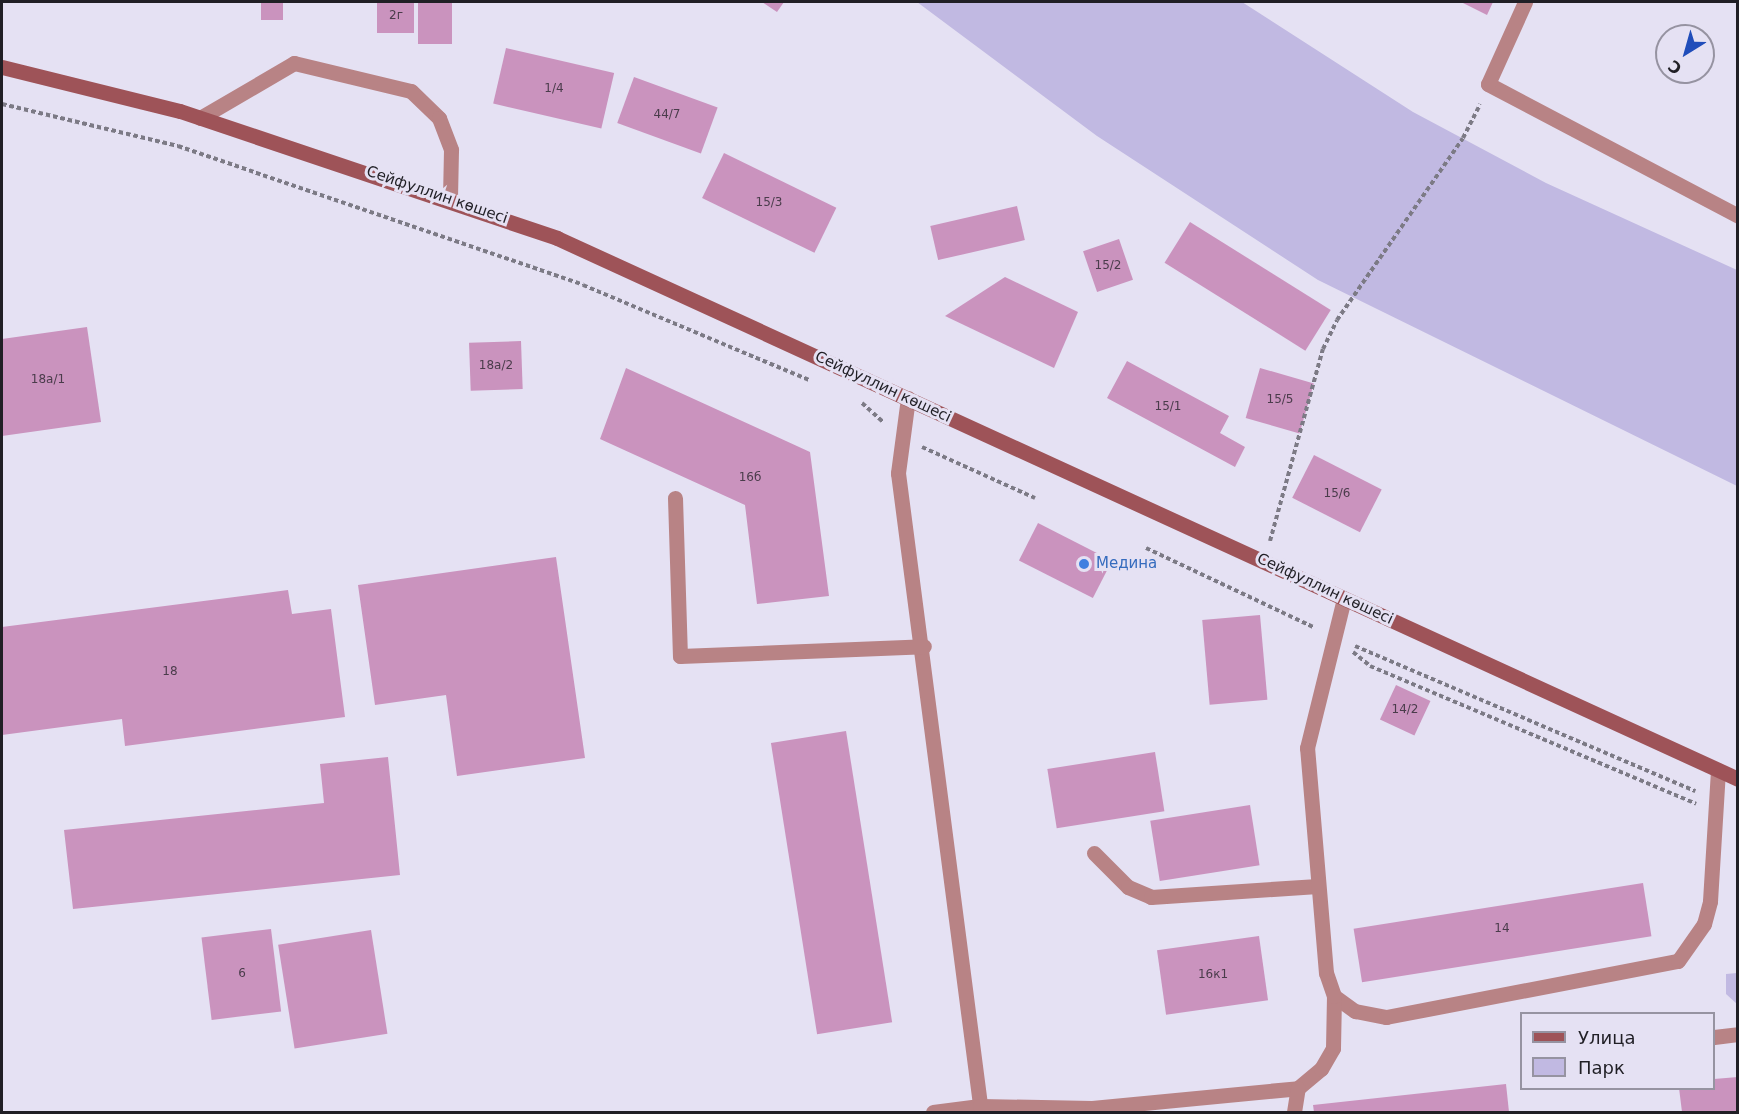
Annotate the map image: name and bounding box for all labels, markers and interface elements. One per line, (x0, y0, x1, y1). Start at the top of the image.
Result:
house number: 2г (389, 9, 403, 23)
north arrow (1655, 24, 1715, 84)
text: С (1665, 56, 1685, 78)
house number: 1/4 (544, 82, 564, 96)
house number: 44/7 (654, 108, 680, 122)
street label: Сейфуллин көшесі (364, 162, 510, 228)
house number: 15/3 (756, 196, 782, 210)
house number: 15/2 (1095, 259, 1121, 273)
street label: Сейфуллин көшесі (812, 348, 954, 426)
house number: 18а/2 (479, 359, 513, 373)
house number: 18а/1 (31, 373, 65, 387)
house number: 15/5 (1267, 393, 1293, 407)
house number: 15/1 (1155, 400, 1181, 414)
house number: 16б (739, 471, 761, 485)
house number: 15/6 (1324, 487, 1350, 501)
street label: Сейфуллин көшесі (1254, 550, 1396, 628)
place label: Медина (1096, 555, 1157, 573)
marker: Медина (1077, 557, 1091, 571)
house number: 18 (162, 665, 178, 679)
house number: 14/2 (1392, 703, 1418, 717)
house number: 14 (1494, 922, 1510, 936)
house number: 6 (238, 967, 246, 981)
house number: 16к1 (1198, 968, 1228, 982)
legend (1520, 1012, 1715, 1090)
text: Улица (1578, 1027, 1635, 1048)
text: Парк (1578, 1057, 1625, 1078)

